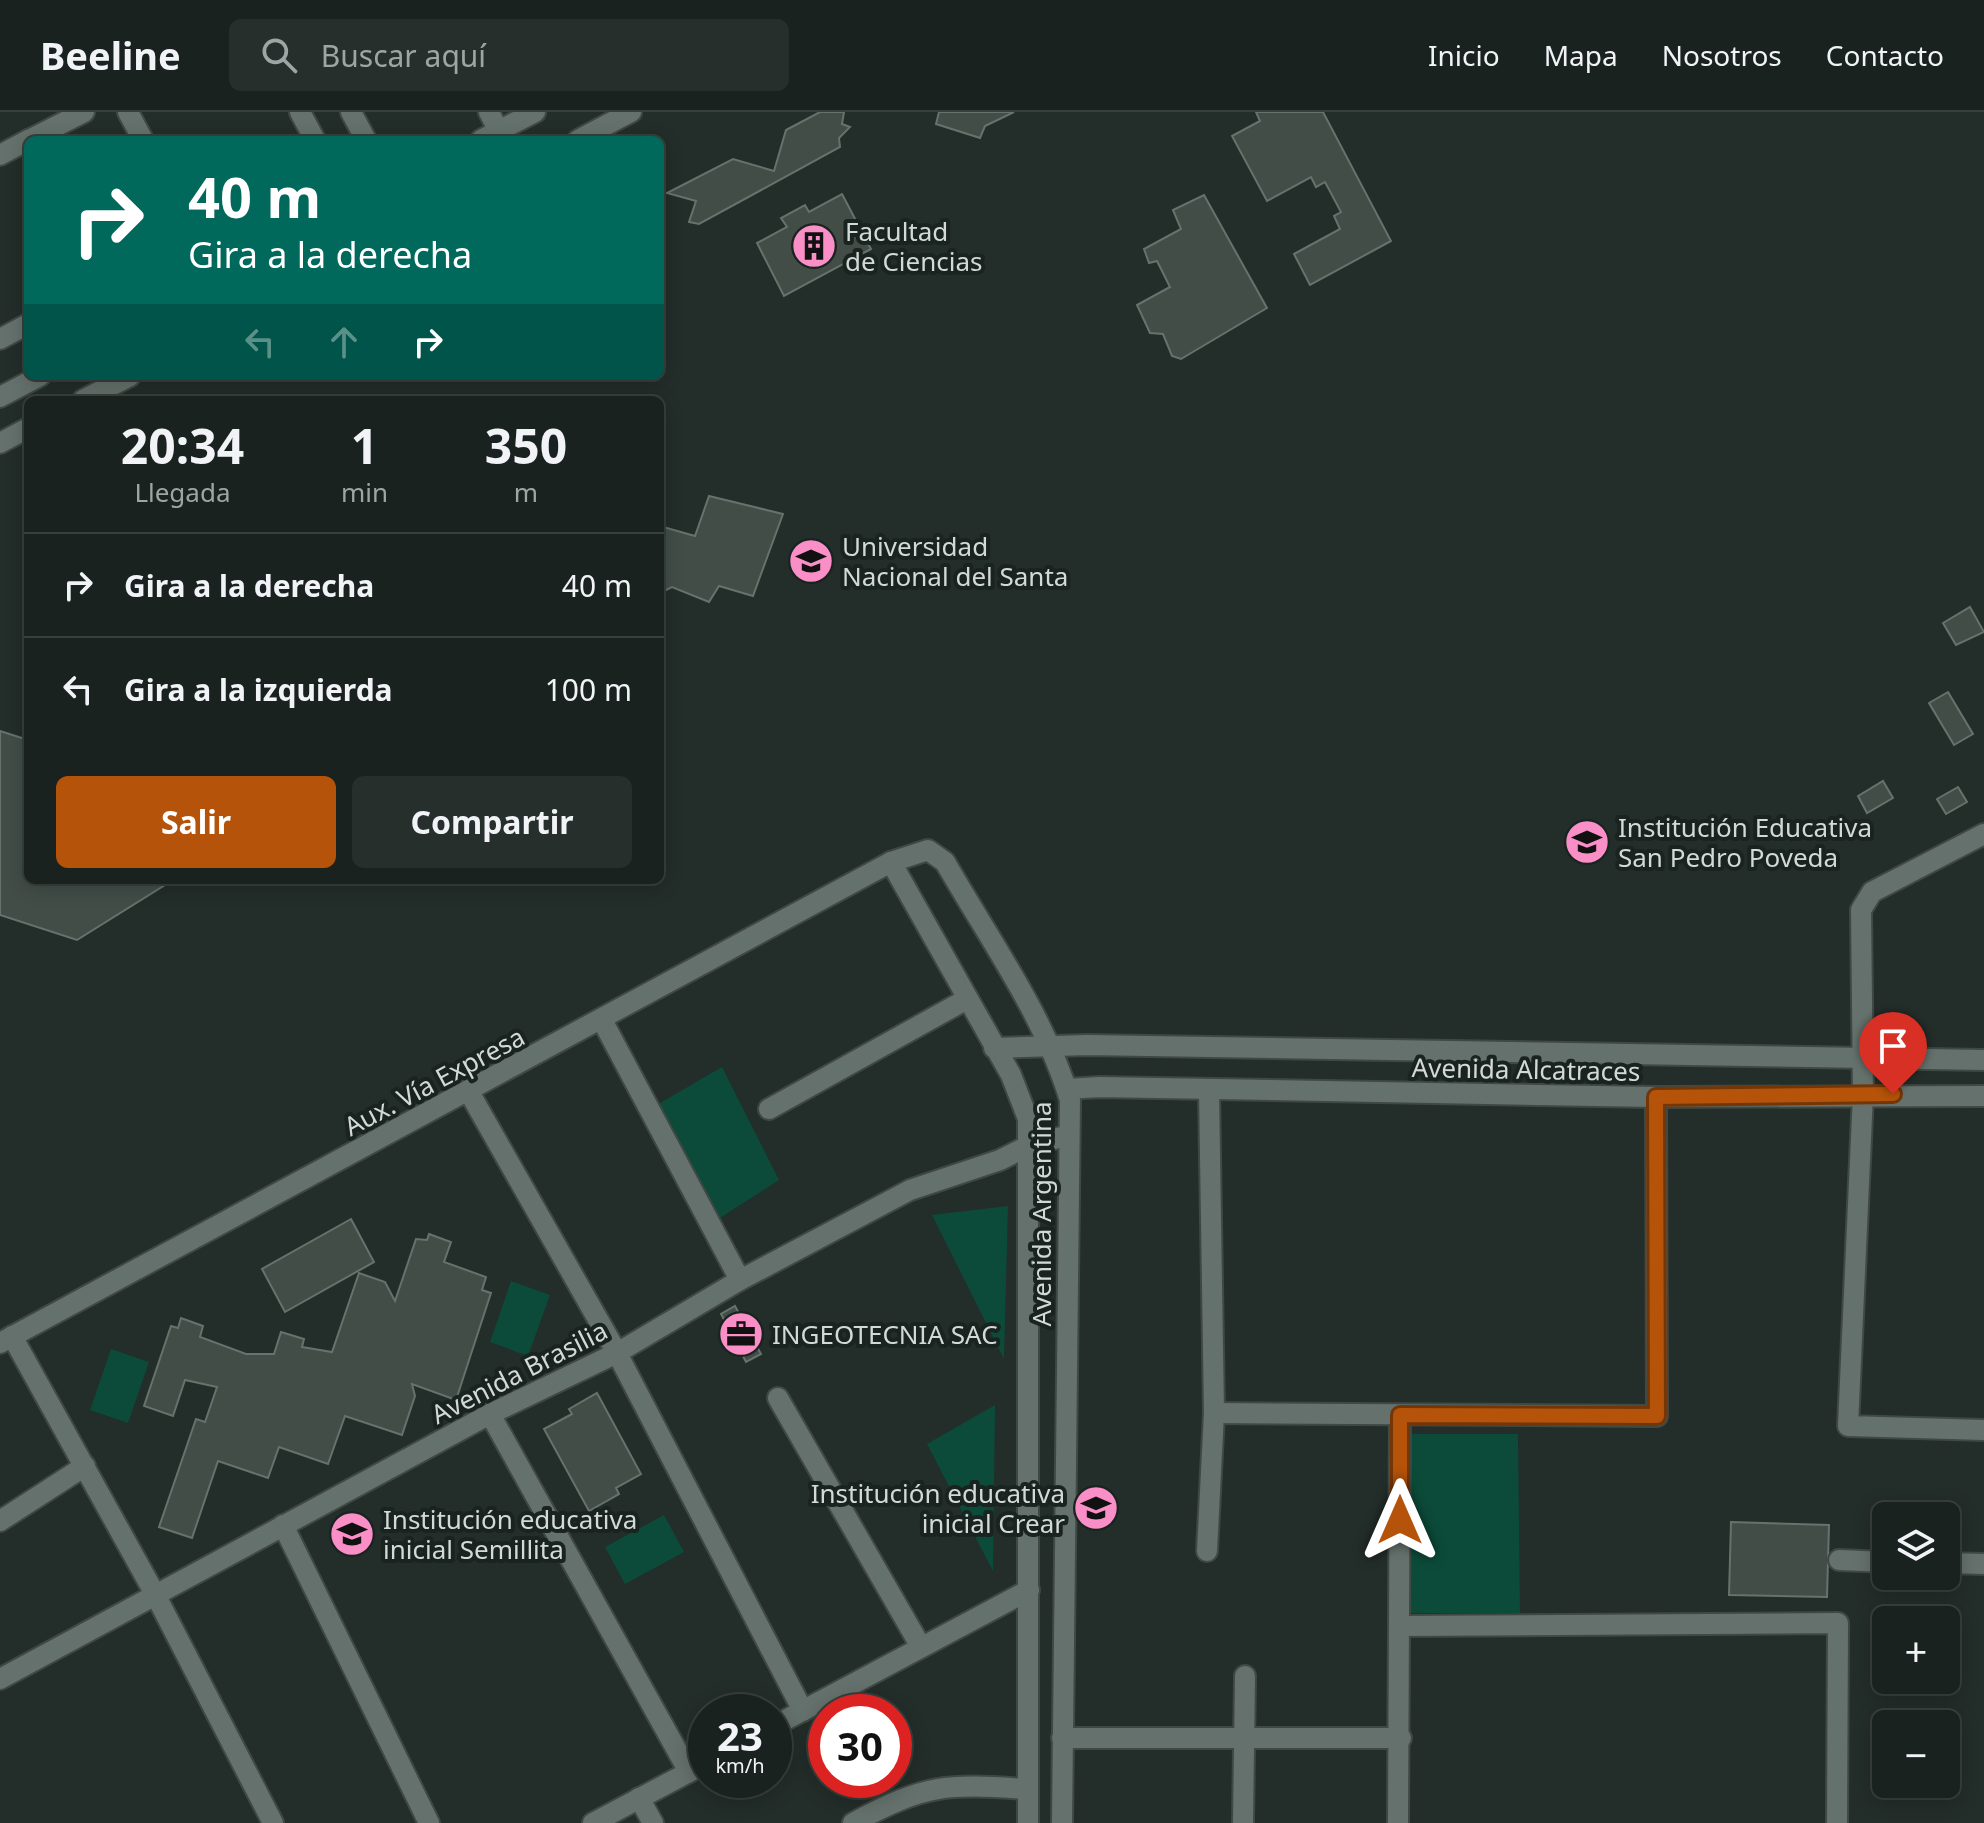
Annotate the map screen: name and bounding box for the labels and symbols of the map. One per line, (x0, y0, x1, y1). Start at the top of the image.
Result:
place label: Facultad de Ciencias (845, 213, 983, 279)
building icon: Facultad de Ciencias (790, 222, 838, 270)
place label: Universidad Nacional del Santa (842, 528, 1068, 594)
school or university icon: Universidad Nacional del Santa (787, 537, 835, 585)
place label: Institución Educativa San Pedro Poveda (1618, 809, 1872, 875)
school or university icon: Institución Educativa San Pedro Poveda (1563, 818, 1611, 866)
pin (1859, 1012, 1927, 1094)
street label: Aux. Vía Expresa (337, 1018, 531, 1144)
street label: Avenida Alcatraces (1411, 1049, 1641, 1089)
street label: Avenida Argentina (1023, 1101, 1059, 1327)
office icon: INGEOTECNIA SAC (717, 1310, 765, 1358)
street label: Avenida Brasilia (425, 1312, 613, 1432)
place label: INGEOTECNIA SAC (772, 1316, 998, 1352)
place label: Institución educativa inicial Crear (811, 1475, 1065, 1541)
position arrow (1358, 1478, 1442, 1562)
school or university icon: Institución educativa inicial Crear (1072, 1484, 1120, 1532)
place label: Institución educativa inicial Semillita (383, 1501, 637, 1567)
school or university icon: Institución educativa inicial Semillita (328, 1510, 376, 1558)
speed limit sign: 30 (808, 1694, 912, 1798)

